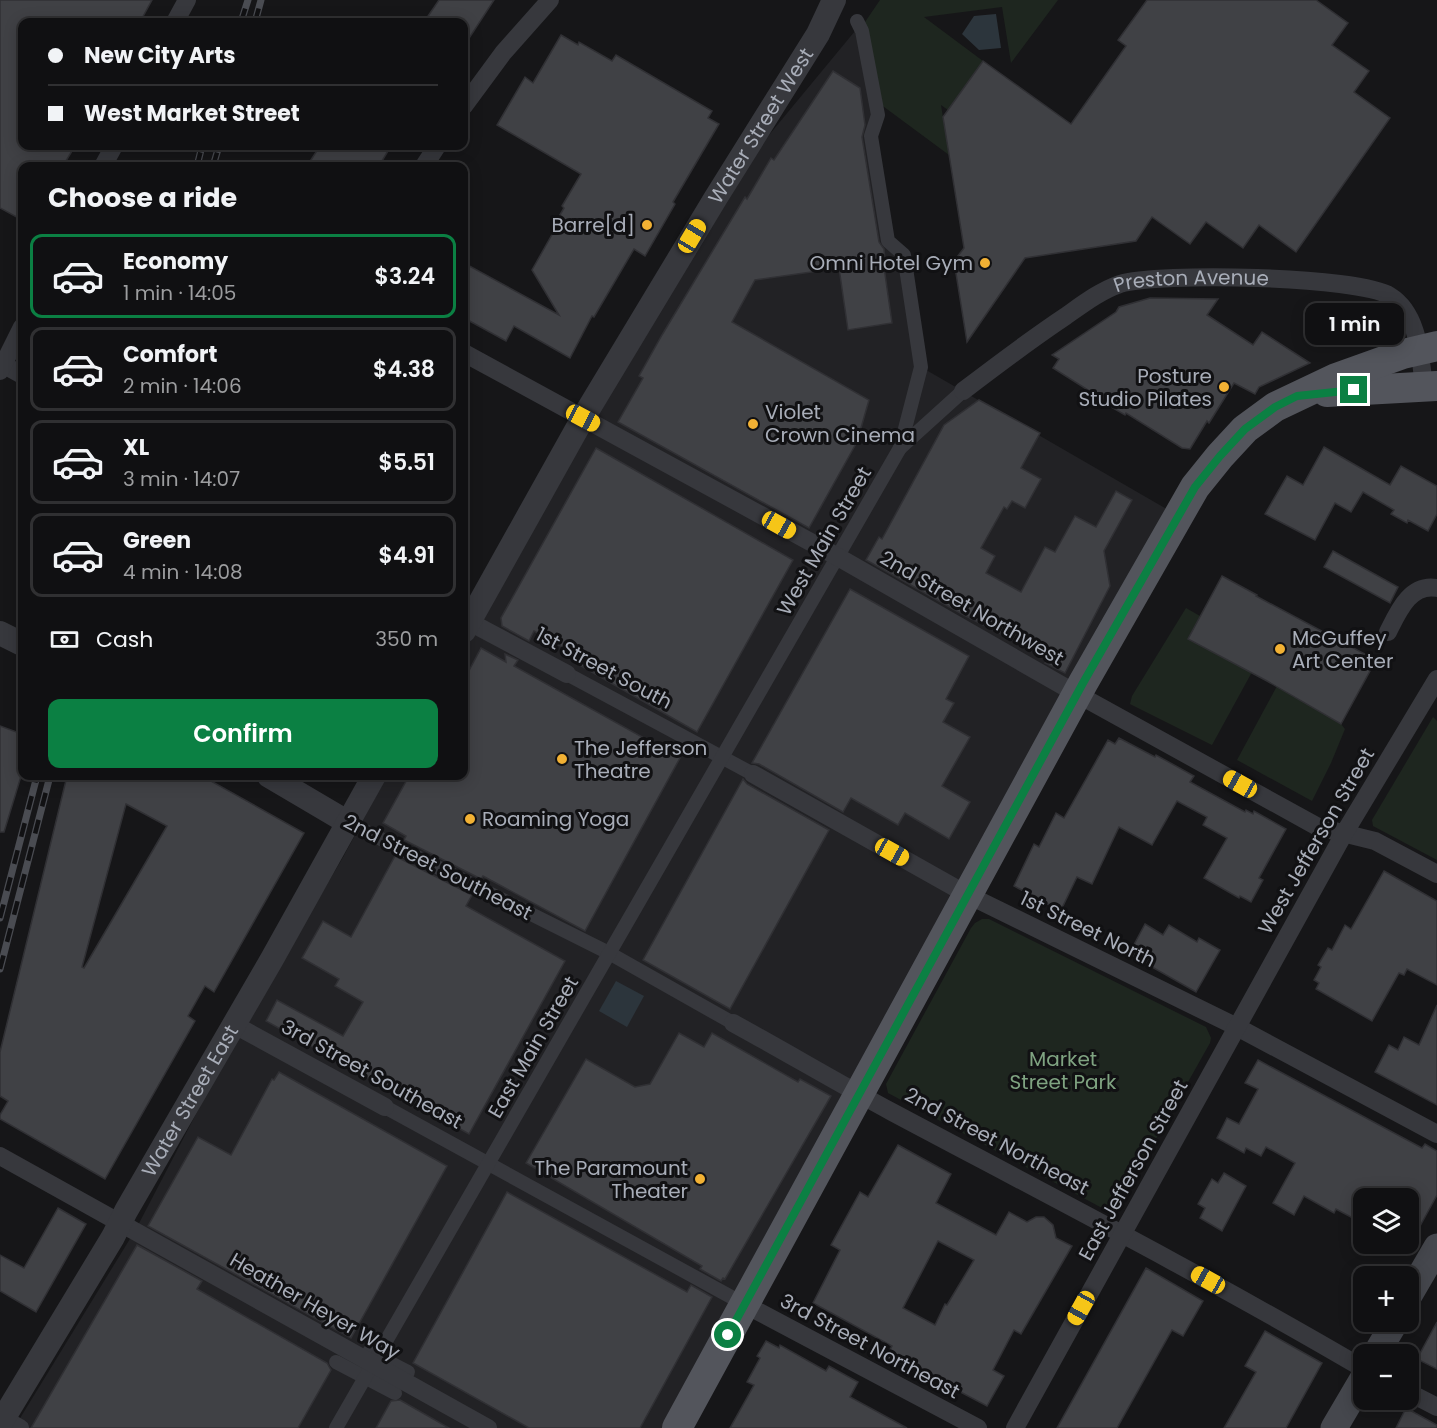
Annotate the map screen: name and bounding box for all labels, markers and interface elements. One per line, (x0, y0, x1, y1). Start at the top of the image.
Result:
text: New City Arts (84, 40, 235, 71)
street label: Water Street West (701, 42, 820, 209)
text: West Market Street (84, 98, 300, 129)
text: Choose a ride (48, 179, 237, 216)
place label: Barre[d] (551, 211, 635, 239)
car (675, 216, 709, 256)
marker: Barre[d] (640, 218, 654, 232)
text: Economy (123, 246, 228, 277)
icon: car (51, 249, 105, 303)
place label: Omni Hotel Gym (810, 249, 973, 277)
marker: Omni Hotel Gym (978, 256, 992, 270)
text: $3.24 (375, 261, 435, 292)
street label: Preston Avenue (1110, 263, 1269, 299)
text: 1 min · 14:05 (123, 279, 236, 307)
callout: 1 min (1304, 303, 1404, 345)
text: 1 min (1329, 310, 1380, 338)
text: Comfort (123, 339, 217, 370)
icon: car (51, 342, 105, 396)
text: $4.38 (373, 354, 435, 385)
place label: Posture Studio Pilates (1079, 362, 1212, 413)
text: 2 min · 14:06 (123, 372, 242, 400)
route end (1340, 376, 1367, 403)
marker: Posture Studio Pilates (1217, 380, 1231, 394)
place label: Violet Crown Cinema (765, 398, 915, 449)
car (563, 402, 603, 434)
marker: Violet Crown Cinema (746, 417, 760, 431)
text: XL (123, 432, 149, 463)
icon: car (51, 435, 105, 489)
text: $5.51 (379, 447, 435, 478)
street label: West Main Street (770, 462, 878, 620)
text: 3 min · 14:07 (123, 465, 240, 493)
car (759, 508, 799, 542)
text: Green (123, 525, 191, 556)
icon: car (51, 528, 105, 582)
text: $4.91 (379, 540, 435, 571)
street label: 2nd Street Northwest (875, 544, 1069, 672)
text: 4 min · 14:08 (123, 558, 243, 586)
street label: 1st Street South (531, 620, 677, 716)
icon: cash (48, 623, 81, 656)
text: Cash (96, 624, 153, 655)
place label: McGuffey Art Center (1292, 624, 1393, 675)
text: 350 m (375, 625, 438, 653)
marker: McGuffey Art Center (1273, 642, 1287, 656)
button: Confirm (48, 699, 438, 768)
place label: The Jefferson Theatre (574, 734, 707, 785)
street label: West Jefferson Street (1251, 743, 1381, 939)
marker: The Jefferson Theatre (555, 752, 569, 766)
car (1220, 767, 1260, 801)
place label: Roaming Yoga (482, 805, 629, 833)
street label: 2nd Street Southeast (339, 807, 537, 927)
marker: Roaming Yoga (463, 812, 477, 826)
car (872, 835, 912, 869)
street label: 1st Street North (1015, 884, 1161, 974)
street label: East Main Street (481, 971, 585, 1123)
street label: 3rd Street Southeast (276, 1013, 468, 1135)
street label: Water Street East (135, 1020, 245, 1182)
park label: Market Street Park (1010, 1045, 1117, 1096)
street label: East Jefferson Street (1072, 1075, 1194, 1265)
street label: 2nd Street Northeast (900, 1080, 1094, 1202)
place label: The Paramount Theater (534, 1154, 688, 1205)
marker: The Paramount Theater (693, 1172, 707, 1186)
map controls (1353, 1188, 1419, 1410)
button: layers (1353, 1188, 1419, 1254)
street label: Heather Heyer Way (225, 1246, 405, 1366)
car (1188, 1263, 1228, 1297)
button: + (1353, 1266, 1419, 1332)
street label: 3rd Street Northeast (775, 1287, 965, 1405)
car (1064, 1288, 1098, 1328)
route start (714, 1321, 741, 1348)
button: − (1353, 1344, 1419, 1410)

